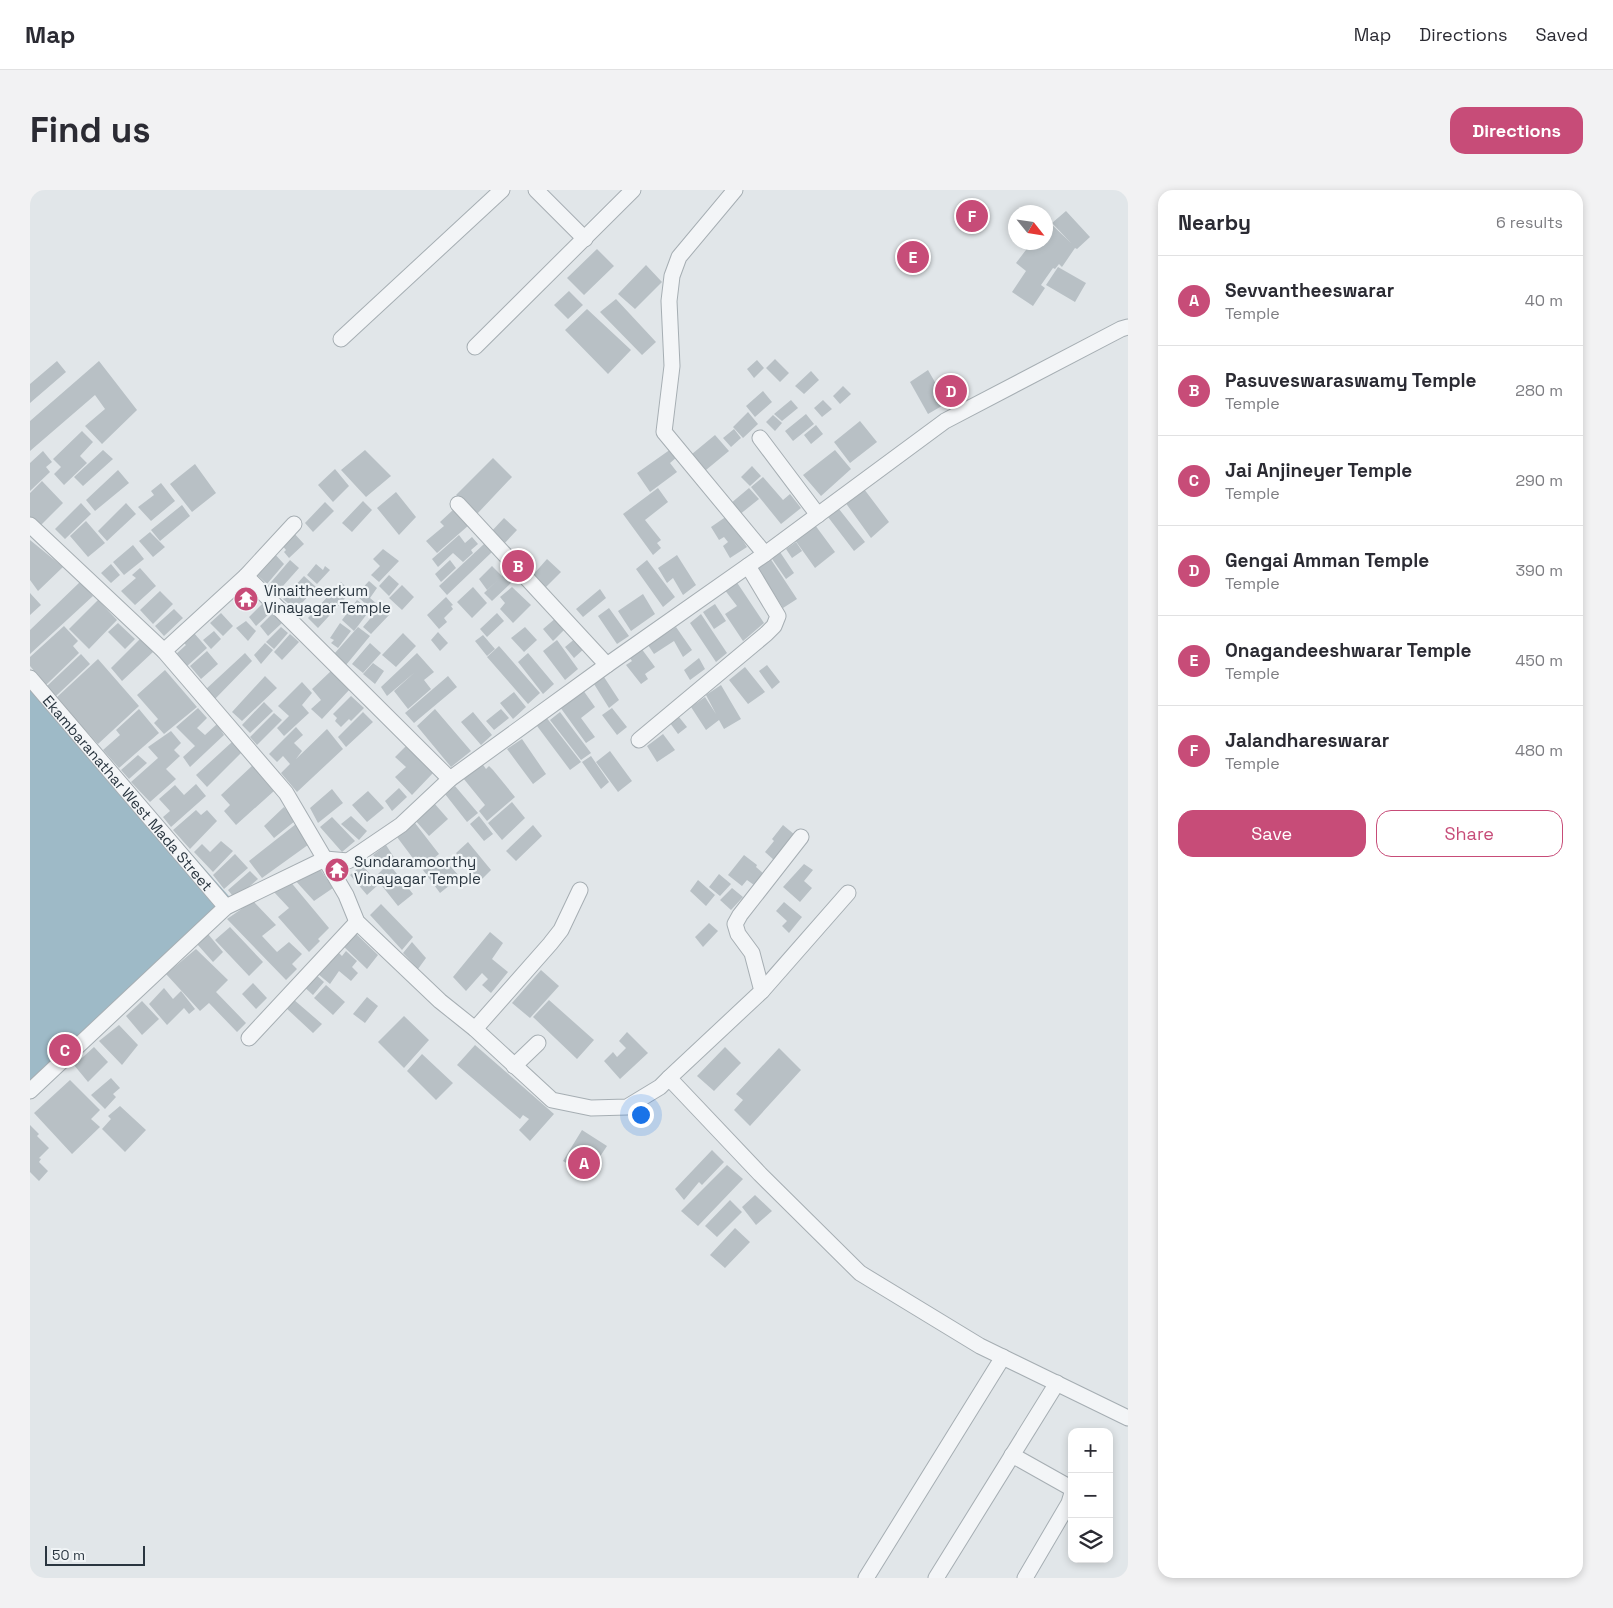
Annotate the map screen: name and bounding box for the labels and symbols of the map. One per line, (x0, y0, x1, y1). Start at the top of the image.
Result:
pin: F (956, 197, 988, 235)
north arrow (1008, 205, 1053, 250)
pin: E (897, 238, 929, 276)
pin: D (935, 372, 967, 410)
pin: B (502, 547, 534, 585)
place label: Vinaitheerkum Vinayagar Temple (264, 581, 391, 617)
temple icon: Vinaitheerkum Vinayagar Temple (233, 586, 259, 612)
street label: Ekambaranathar West Mada Street (39, 691, 217, 895)
place label: Sundaramoorthy Vinayagar Temple (354, 852, 481, 888)
temple icon: Sundaramoorthy Vinayagar Temple (324, 857, 350, 883)
pin: C (49, 1031, 81, 1069)
your location (628, 1102, 654, 1128)
pin: A (568, 1144, 600, 1182)
scale bar (45, 1543, 145, 1566)

